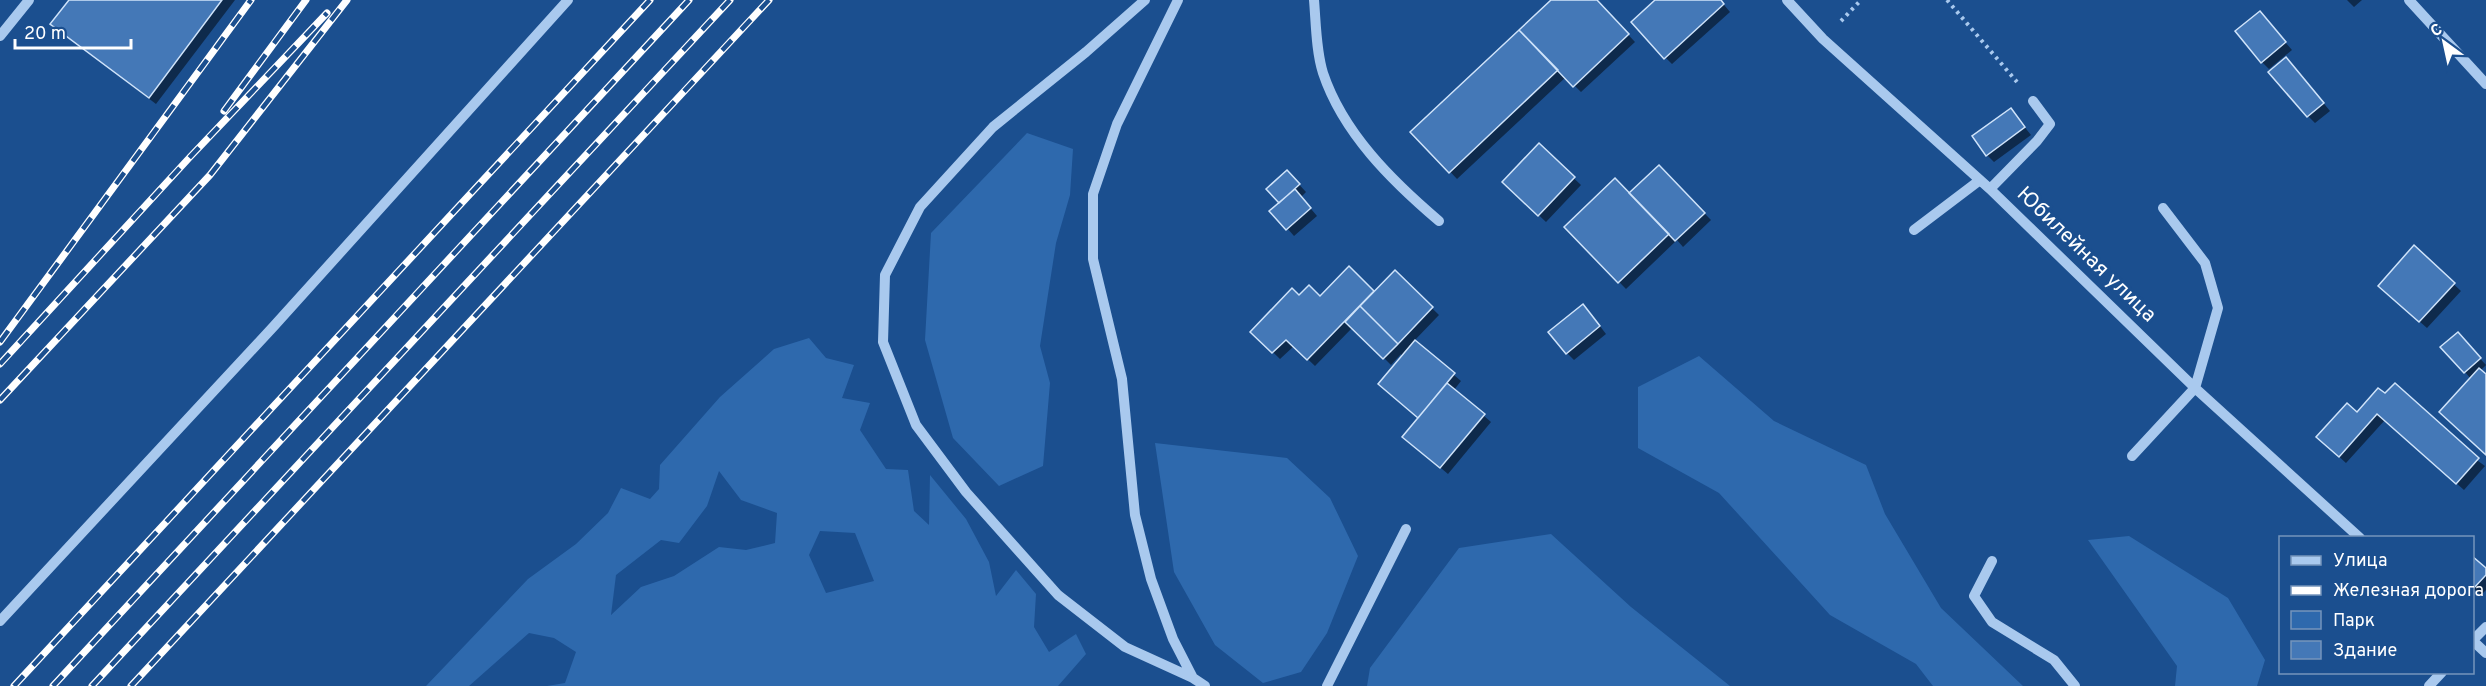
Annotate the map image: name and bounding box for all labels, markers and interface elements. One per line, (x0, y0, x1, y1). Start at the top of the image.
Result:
scale bar (15, 12, 130, 50)
north arrow (2414, 12, 2474, 72)
text: С (2427, 20, 2447, 42)
text: 20 m (24, 23, 66, 46)
street label: Юбилейная улица (2010, 181, 2162, 329)
legend (2279, 536, 2474, 674)
text: Улица (2333, 550, 2387, 573)
text: Железная дорога (2333, 580, 2484, 603)
text: Парк (2333, 610, 2375, 633)
text: Здание (2333, 640, 2397, 663)

